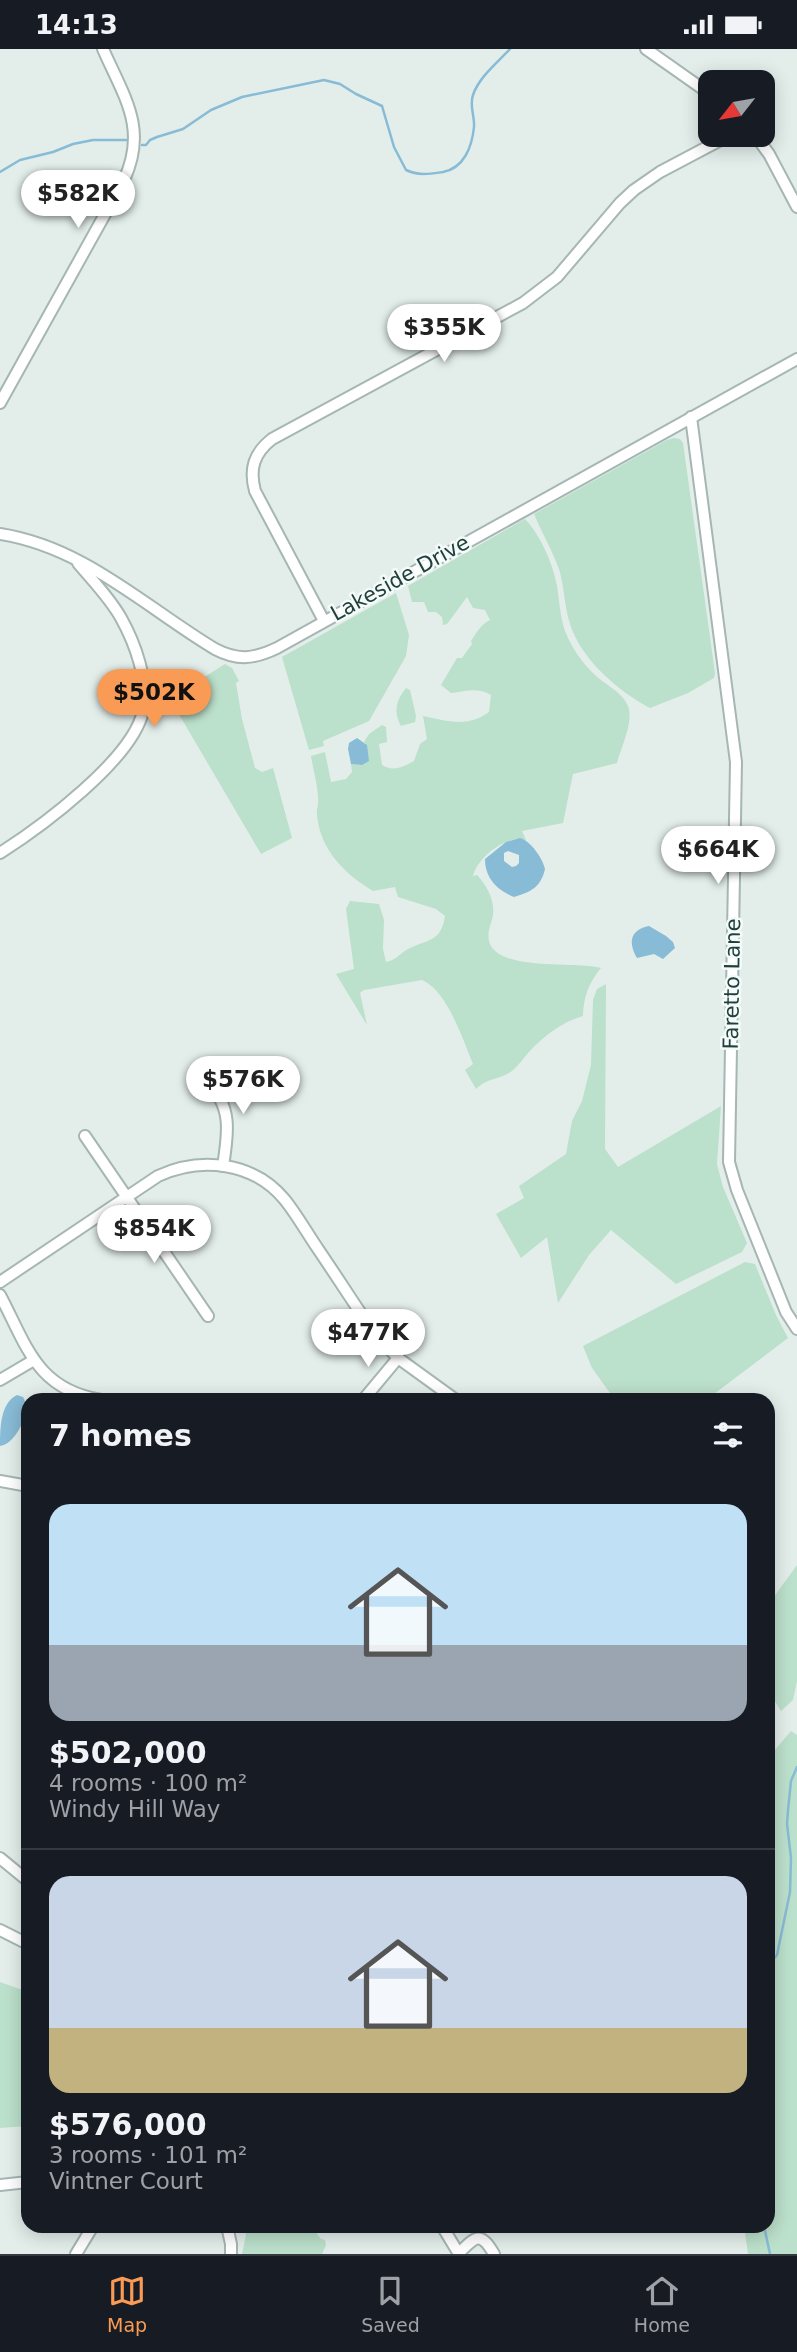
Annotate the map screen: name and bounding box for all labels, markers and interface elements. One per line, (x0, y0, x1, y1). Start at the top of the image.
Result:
text: 14:13 (35, 10, 118, 40)
north arrow (698, 70, 775, 147)
map controls (698, 70, 775, 147)
pin: $582K (29, 171, 127, 230)
text: $582K (37, 180, 119, 206)
pin: $355K (395, 305, 493, 364)
text: $355K (403, 314, 485, 340)
street label: Lakeside Drive (327, 530, 473, 626)
pin: $502K (105, 669, 203, 729)
text: $502K (113, 679, 195, 705)
pin: $664K (669, 827, 767, 886)
text: $664K (677, 836, 759, 862)
street label: Faretto Lane (719, 918, 745, 1050)
pin: $576K (194, 1056, 292, 1116)
text: $576K (202, 1066, 284, 1092)
pin: $854K (105, 1205, 203, 1265)
text: $854K (113, 1215, 195, 1241)
pin: $477K (319, 1309, 417, 1369)
text: $477K (327, 1319, 409, 1345)
icon: filters (709, 1416, 747, 1454)
text: 7 homes (49, 1418, 192, 1453)
icon: home (335, 1549, 461, 1675)
text: $502,000 (49, 1735, 207, 1770)
text: 4 rooms · 100 m² (49, 1770, 247, 1796)
text: Windy Hill Way (49, 1796, 220, 1822)
icon: home (335, 1921, 461, 2047)
text: $576,000 (49, 2107, 207, 2142)
text: 3 rooms · 101 m² (49, 2142, 247, 2168)
text: Vintner Court (49, 2168, 203, 2194)
tab: Map (107, 2272, 147, 2336)
tab: Saved (361, 2272, 420, 2336)
tab: Home (634, 2272, 690, 2336)

